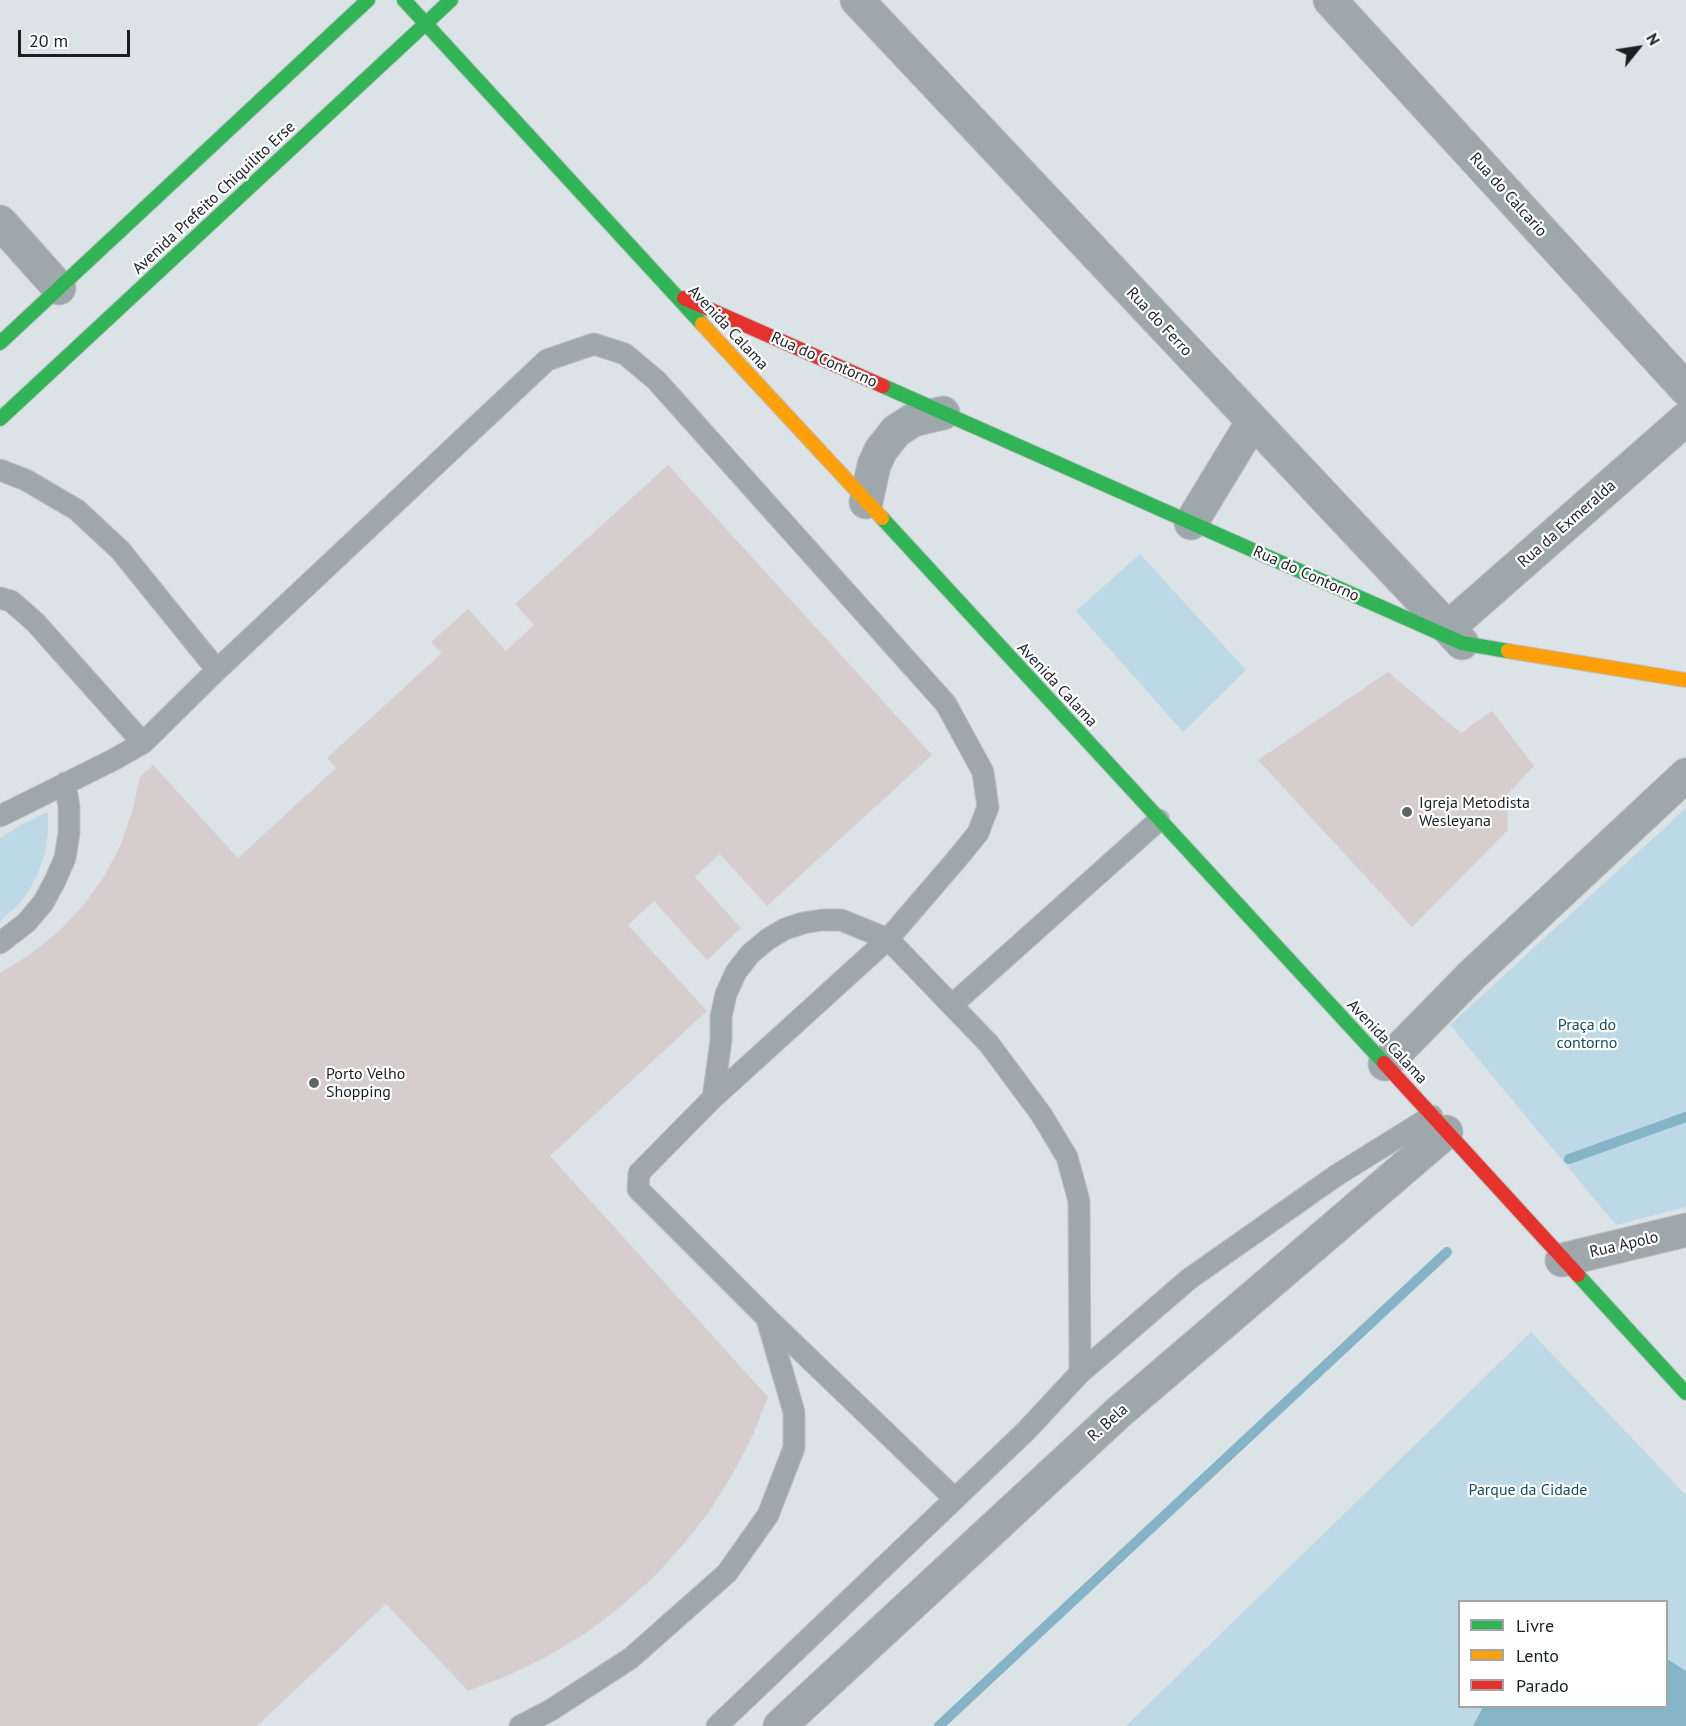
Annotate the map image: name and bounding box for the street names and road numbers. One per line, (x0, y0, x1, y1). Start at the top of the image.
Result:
street label: Avenida Prefeito Chiquilito Erse (129, 118, 299, 278)
street label: Rua do Calcario (1465, 149, 1551, 241)
street label: Avenida Calama (684, 282, 772, 374)
street label: Rua do Ferro (1122, 283, 1196, 361)
street label: Rua do Contorno (768, 328, 880, 392)
street label: Rua da Exmeralda (1514, 476, 1620, 572)
street label: Rua do Contorno (1250, 542, 1362, 606)
street label: Avenida Calama (1013, 639, 1101, 731)
street label: Avenida Calama (1343, 996, 1431, 1088)
street label: Rua Apolo (1588, 1228, 1660, 1262)
street label: R. Bela (1084, 1400, 1132, 1446)

